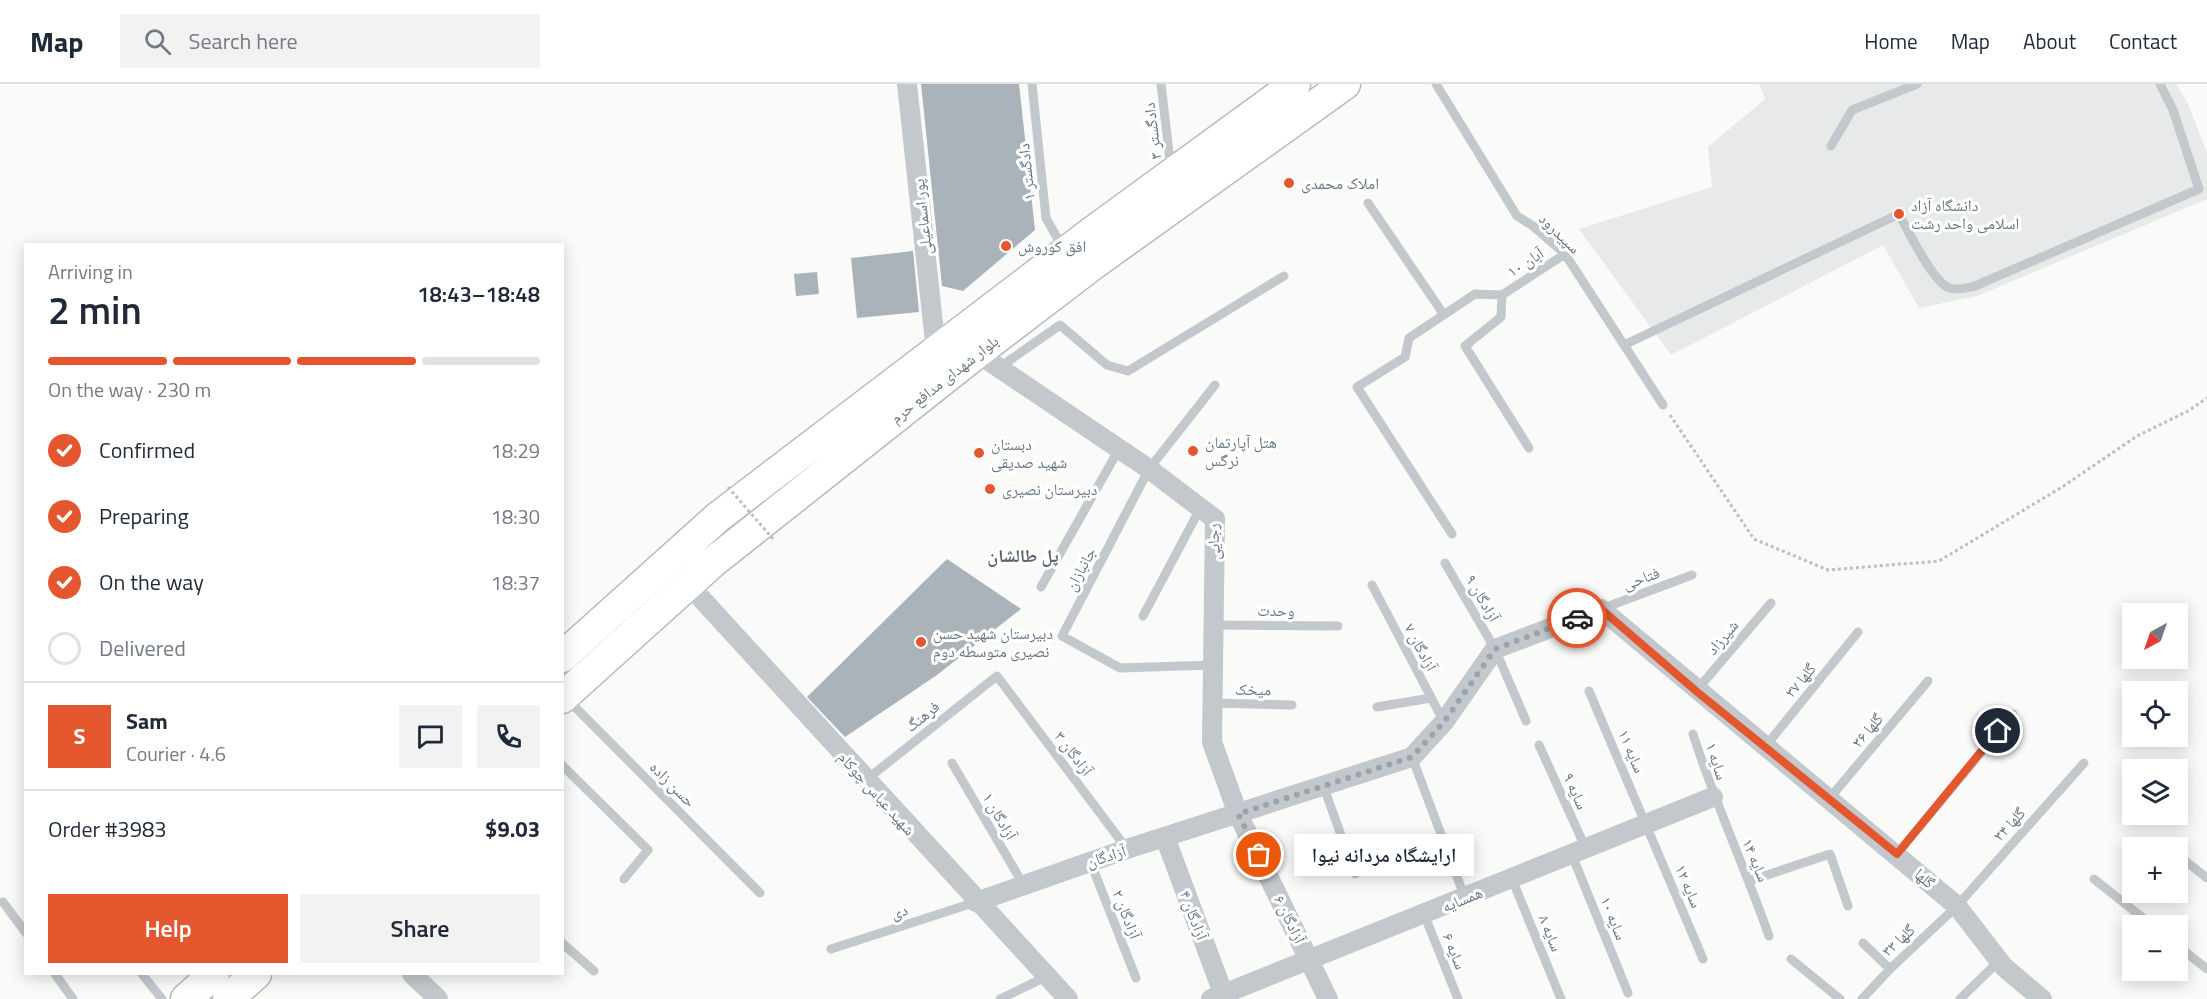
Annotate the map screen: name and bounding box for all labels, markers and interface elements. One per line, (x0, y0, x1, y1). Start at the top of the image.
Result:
search box (120, 14, 540, 68)
text: Map (30, 20, 84, 63)
text: Search here (189, 24, 298, 58)
icon: search (141, 25, 174, 58)
text: Home (1864, 25, 1918, 57)
text: Map (1951, 25, 1990, 57)
text: About (2023, 25, 2076, 57)
text: Contact (2109, 25, 2177, 57)
street label: دادگستر ۳ (1137, 101, 1167, 161)
street label: دادگستر ۱ (1011, 142, 1041, 202)
place label: املاک محمدی (1301, 171, 1379, 195)
marker: املاک محمدی (1282, 176, 1296, 190)
street label: پور اسماعیلی (906, 177, 938, 256)
place label: دانشگاه آزاد اسلامی واحد رشت (1911, 193, 2019, 235)
street label: سپیدرود (1534, 207, 1586, 259)
marker: دانشگاه آزاد اسلامی واحد رشت (1892, 207, 1906, 221)
place label: افق کوروش (1018, 234, 1086, 258)
marker: افق کوروش (999, 239, 1013, 253)
street label: آبان ۱۰ (1502, 241, 1549, 283)
text: Arriving in (48, 256, 133, 287)
text: 18:43–18:48 (417, 277, 540, 311)
text: 2 min (48, 280, 142, 339)
street label: بلوار شهدای مدافع حرم (885, 329, 1003, 429)
text: On the way · 230 m (48, 374, 211, 405)
place label: هتل آپارتمان نرگس (1205, 430, 1277, 472)
place label: دبستان شهید صدیقی (991, 432, 1067, 474)
text: Confirmed (99, 433, 195, 467)
icon: check (48, 434, 81, 467)
text: 18:29 (491, 435, 540, 466)
marker: هتل آپارتمان نرگس (1186, 444, 1200, 458)
marker: دبستان شهید صدیقی (972, 446, 986, 460)
place label: دبیرستان نصیری (1002, 477, 1097, 501)
marker: دبیرستان نصیری (983, 482, 997, 496)
text: Preparing (99, 499, 189, 533)
icon: check (48, 500, 81, 533)
text: 18:30 (491, 501, 540, 532)
street label: رجایی (1200, 523, 1226, 561)
district label: پل طالشان (987, 542, 1059, 569)
street label: جانبازان (1058, 543, 1102, 595)
street label: فتاحی (1619, 560, 1663, 596)
text: On the way (99, 565, 204, 599)
icon: check (48, 566, 81, 599)
text: 18:37 (491, 567, 540, 598)
street label: آزادگان ۹ (1460, 570, 1507, 627)
courier (1547, 588, 1607, 648)
street label: وحدت (1257, 598, 1295, 622)
icon: car (1561, 602, 1594, 635)
north arrow (2122, 603, 2188, 669)
map controls (2122, 603, 2188, 981)
street label: شیرزاد (1700, 614, 1744, 660)
street label: آزادگان ۷ (1398, 619, 1444, 676)
place label: دبیرستان شهید حسن نصیری متوسطه دوم (933, 621, 1053, 663)
text: Delivered (99, 631, 186, 665)
marker: دبیرستان شهید حسن نصیری متوسطه دوم (914, 635, 928, 649)
street label: گلها ۳۷ (1779, 657, 1822, 703)
street label: میخک (1235, 677, 1271, 701)
button: locate (2122, 681, 2188, 747)
street label: فرهنگ (900, 695, 944, 737)
text: Sam (126, 704, 168, 738)
button: chat (399, 705, 462, 768)
button: phone (477, 705, 540, 768)
pin (1972, 705, 2023, 756)
street label: گلها ۳۶ (1845, 707, 1889, 753)
icon: home (1981, 714, 2014, 747)
text: S (74, 719, 85, 753)
street label: آزادگان ۳ (1049, 725, 1100, 781)
street label: سایه ۱۱ (1612, 726, 1652, 776)
text: Courier · 4.6 (126, 738, 226, 769)
street label: سایه ۱ (1700, 739, 1734, 783)
street label: شهید عباس چوکام (833, 746, 921, 840)
street label: حسن زاده (644, 755, 702, 813)
button: layers (2122, 759, 2188, 825)
street label: سایه ۹ (1557, 769, 1595, 813)
street label: آزادگان ۱ (977, 788, 1024, 845)
street label: گلها ۳۴ (1987, 801, 2031, 846)
text: Order #3983 (48, 812, 167, 846)
text: $9.03 (485, 812, 540, 846)
pin (1233, 829, 1284, 880)
callout: ارایشگاه مردانه نیوا (1295, 834, 1475, 876)
street label: سایه ۱۴ (1736, 835, 1776, 885)
button: + (2122, 837, 2188, 903)
street label: آزادگان (1083, 838, 1130, 874)
icon: bag (1242, 838, 1275, 871)
text: ارایشگاه مردانه نیوا (1312, 839, 1456, 870)
street label: سایه ۱۲ (1669, 861, 1709, 911)
street label: گلها (1909, 862, 1941, 894)
street label: همسایه (1438, 880, 1486, 918)
street label: آزادگان ۲ (1107, 886, 1148, 943)
street label: آزادگان ۴ (1174, 887, 1215, 944)
street label: آزادگان ۶ (1268, 891, 1312, 948)
street label: سایه ۱۰ (1594, 893, 1634, 943)
button: Help (48, 894, 288, 963)
button: Share (300, 894, 540, 963)
street label: دی (887, 897, 911, 925)
street label: سایه ۸ (1533, 911, 1569, 955)
button: − (2122, 915, 2188, 981)
street label: گلها ۳۳ (1876, 918, 1921, 962)
street label: سایه ۶ (1437, 929, 1473, 973)

